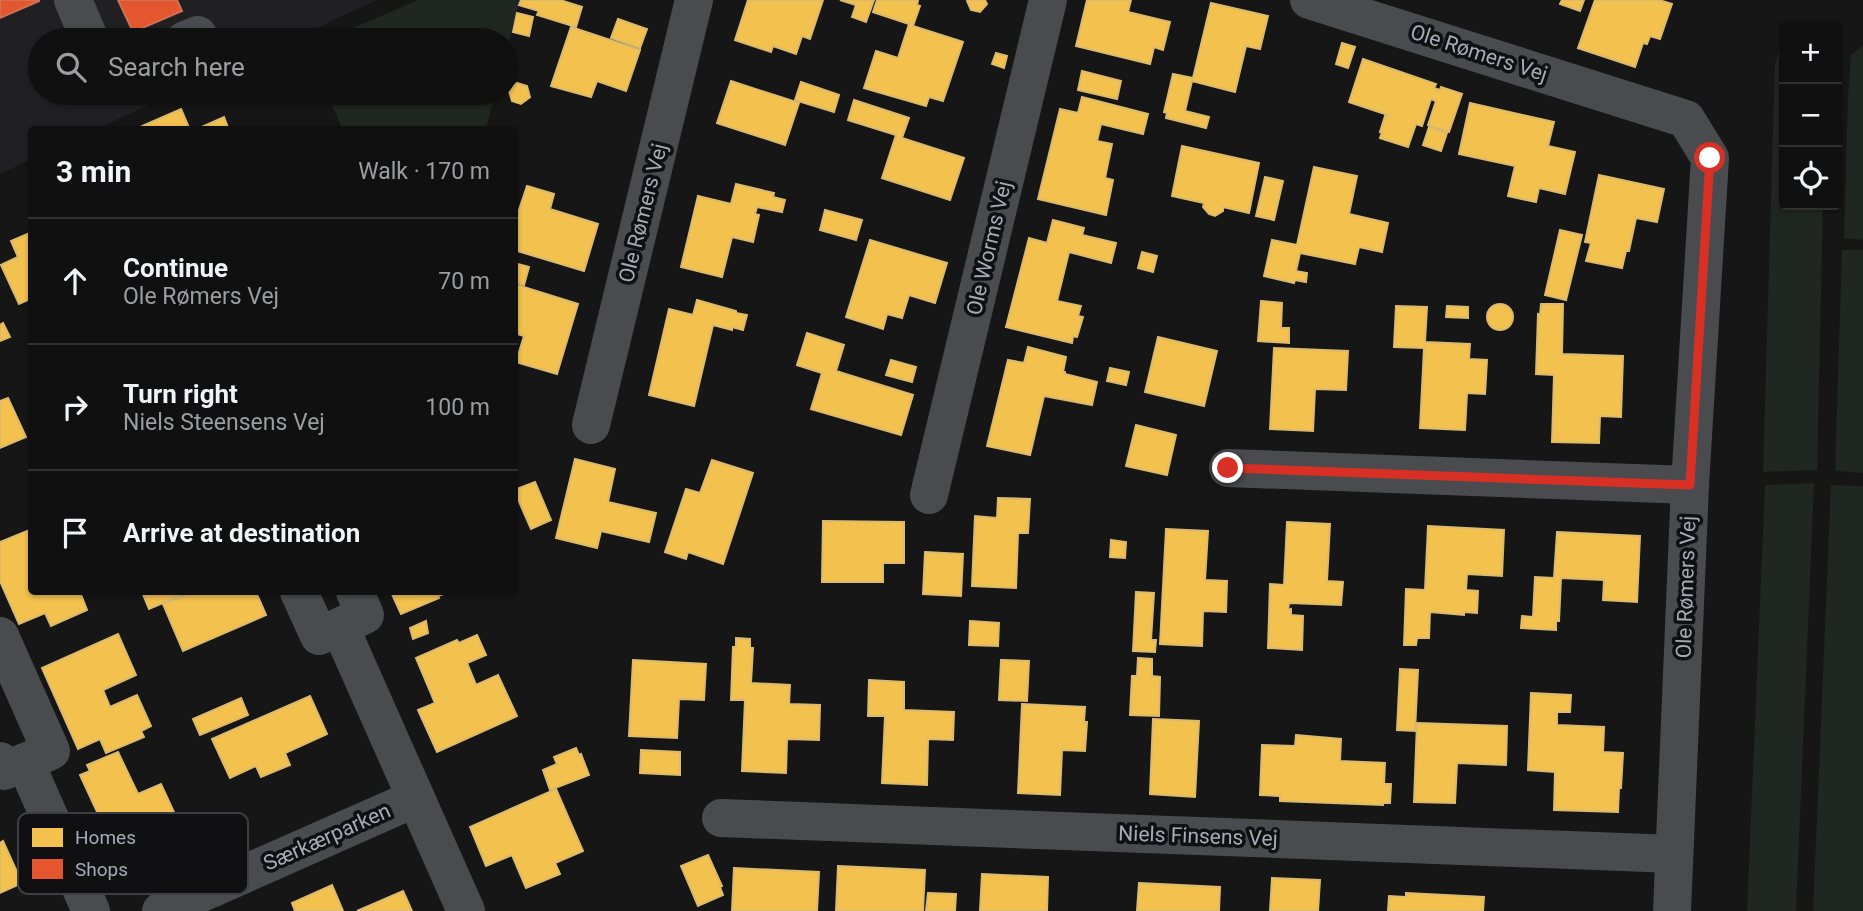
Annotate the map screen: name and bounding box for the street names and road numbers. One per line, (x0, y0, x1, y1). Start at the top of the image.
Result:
street label: Ole Rømers Vej (1408, 20, 1550, 86)
street label: Ole Rømers Vej (614, 141, 672, 285)
street label: Ole Worms Vej (962, 179, 1016, 317)
street label: Ole Rømers Vej (1672, 515, 1700, 659)
street label: Særkærparken (260, 798, 394, 876)
street label: Niels Finsens Vej (1118, 821, 1278, 851)

